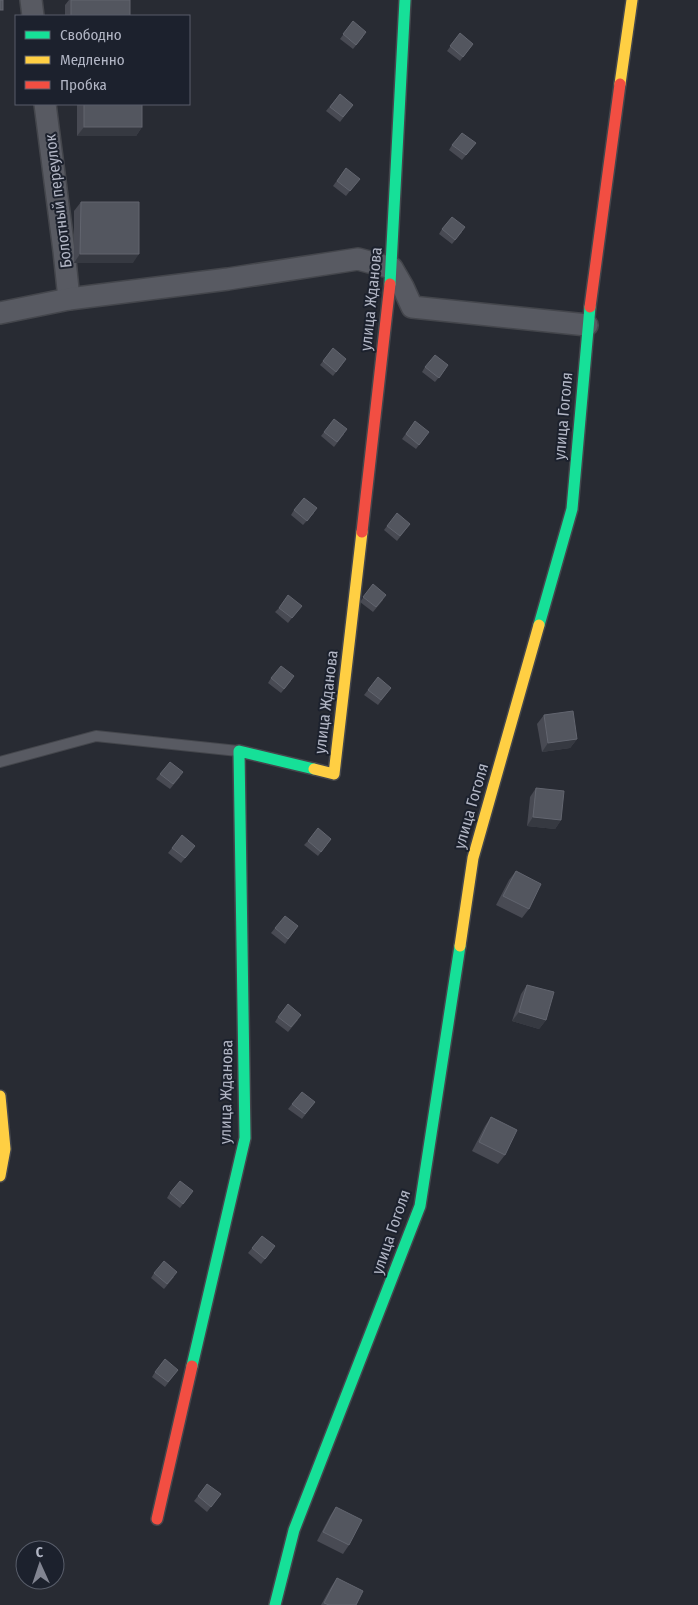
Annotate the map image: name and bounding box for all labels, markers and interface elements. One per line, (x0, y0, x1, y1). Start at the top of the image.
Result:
legend (15, 15, 190, 105)
text: Свободно (60, 26, 122, 44)
text: Медленно (60, 51, 125, 69)
text: Пробка (60, 76, 107, 94)
street label: Болотный переулок (40, 132, 76, 269)
street label: улица Жданова (356, 246, 386, 352)
street label: улица Гоголя (550, 371, 576, 461)
street label: улица Жданова (310, 649, 342, 755)
street label: улица Гоголя (450, 761, 492, 851)
street label: улица Жданова (216, 1040, 236, 1144)
street label: улица Гоголя (368, 1187, 414, 1277)
north arrow (15, 1540, 65, 1590)
text: С (35, 1544, 44, 1561)

